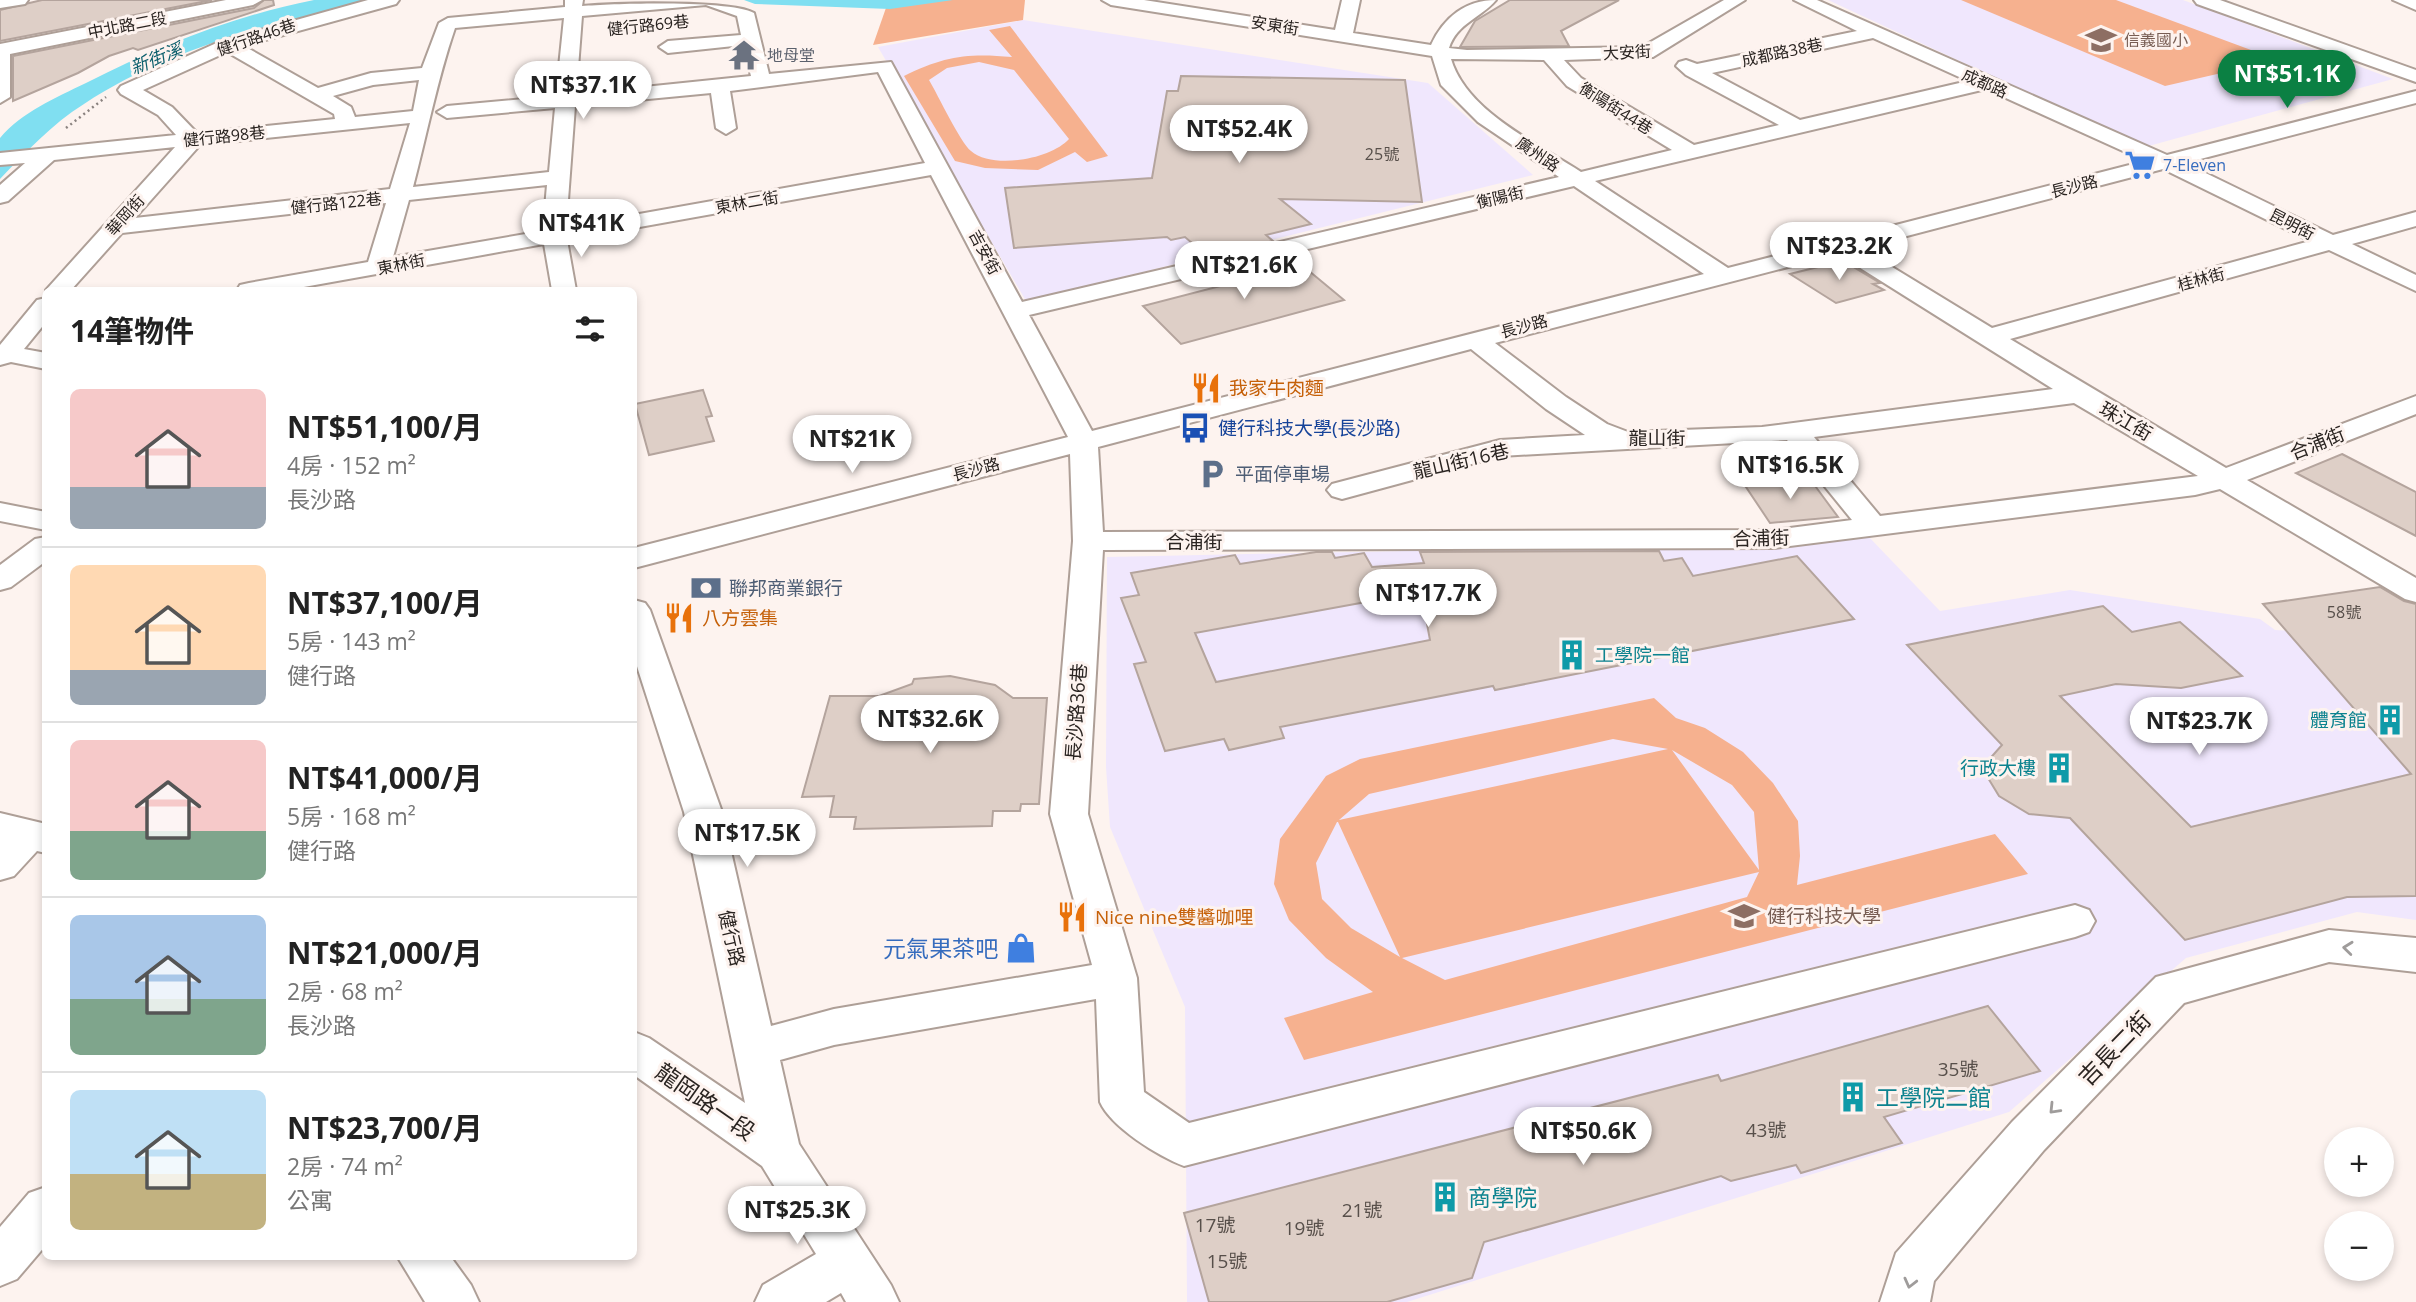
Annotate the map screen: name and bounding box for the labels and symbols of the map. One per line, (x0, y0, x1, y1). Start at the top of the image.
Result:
street label: 中北路二段 (86, 7, 168, 43)
street label: 健行路69巷 (606, 10, 690, 40)
street label: 安東街 (1250, 10, 1300, 40)
street label: 健行路46巷 (214, 13, 298, 61)
school or university icon: 信義國小 (2084, 23, 2118, 57)
place label: 信義國小 (2124, 29, 2188, 51)
street label: 成都路38巷 (1739, 33, 1825, 71)
water label: 新街溪 (126, 36, 188, 79)
temple icon: 地母堂 (727, 38, 761, 72)
street label: 大安街 (1602, 40, 1652, 64)
place label: 地母堂 (767, 44, 815, 66)
pin: NT$51.1K (2215, 50, 2359, 110)
pin: NT$37.1K (511, 61, 655, 121)
street label: 成都路 (1959, 63, 2011, 103)
street label: 衡陽街44巷 (1575, 77, 1657, 139)
pin: NT$52.4K (1167, 106, 1311, 165)
street label: 健行路98巷 (182, 121, 266, 151)
street label: 廣州路 (1512, 131, 1564, 177)
house number: 25號 (1365, 143, 1399, 165)
supermarket icon: 7-Eleven (2123, 148, 2157, 182)
place label: 7-Eleven (2163, 154, 2226, 176)
street label: 長沙路 (2048, 170, 2100, 202)
street label: 衡陽街 (1474, 181, 1526, 213)
street label: 東林二街 (714, 186, 780, 218)
street label: 健行路122巷 (289, 187, 383, 219)
street label: 華岡街 (101, 190, 149, 240)
pin: NT$41K (524, 200, 638, 259)
street label: 昆明街 (2266, 203, 2318, 245)
pin: NT$23.2K (1767, 222, 1911, 282)
street label: 吉安街 (964, 226, 1006, 278)
pin: NT$21.6K (1172, 242, 1316, 301)
street label: 東林街 (375, 249, 427, 279)
street label: 桂林街 (2175, 262, 2227, 296)
street label: 長沙路 (1498, 309, 1550, 343)
restaurant icon: 我家牛肉麵 (1189, 371, 1223, 405)
place label: 我家牛肉麵 (1229, 375, 1324, 401)
street label: 珠江街 (2095, 395, 2157, 447)
bus stop icon: 健行科技大學(長沙路) (1178, 411, 1212, 445)
place label: 健行科技大學(長沙路) (1218, 415, 1400, 441)
pin: NT$21K (795, 416, 909, 475)
street label: 合浦街 (2286, 420, 2348, 466)
street label: 龍山街 (1628, 425, 1686, 451)
street label: 龍山街16巷 (1410, 437, 1512, 485)
pin: NT$16.5K (1718, 442, 1862, 501)
street label: 長沙路 (950, 452, 1002, 486)
parking icon: 平面停車場 (1195, 457, 1229, 491)
place label: 平面停車場 (1235, 461, 1330, 487)
street label: 合浦街 (1732, 524, 1790, 552)
street label: 合浦街 (1165, 529, 1223, 555)
pin: NT$17.7K (1356, 570, 1500, 629)
bank icon: 聯邦商業銀行 (689, 571, 723, 605)
place label: 聯邦商業銀行 (729, 575, 843, 601)
restaurant icon: 八方雲集 (662, 601, 696, 635)
house number: 58號 (2327, 601, 2361, 623)
place label: 八方雲集 (702, 605, 778, 631)
building icon: 工學院一館 (1555, 638, 1589, 672)
place label: 工學院一館 (1595, 642, 1690, 668)
street label: 長沙路36巷 (1060, 662, 1092, 762)
pin: NT$32.6K (858, 696, 1002, 755)
pin: NT$23.7K (2127, 698, 2271, 757)
building icon: 體育館 (2373, 703, 2407, 737)
place label: 體育館 (2310, 707, 2367, 733)
building icon: 行政大樓 (2042, 751, 2076, 785)
place label: 行政大樓 (1960, 755, 2036, 781)
pin: NT$17.5K (675, 810, 819, 869)
school or university icon: 健行科技大學 (1727, 899, 1761, 933)
restaurant icon: Nice nine雙醬咖哩 (1055, 900, 1089, 934)
place label: 健行科技大學 (1767, 903, 1881, 929)
place label: Nice nine雙醬咖哩 (1095, 904, 1254, 930)
street label: 健行路 (713, 907, 751, 969)
shop icon: 元氣果茶吧 (1004, 931, 1038, 965)
place label: 元氣果茶吧 (883, 932, 998, 964)
one-way arrow (2342, 941, 2353, 956)
street label: 吉長二街 (2071, 1004, 2157, 1092)
street label: 龍岡路一段 (650, 1055, 762, 1147)
house number: 35號 (1938, 1056, 1978, 1082)
building icon: 工學院二館 (1836, 1080, 1870, 1114)
place label: 工學院二館 (1876, 1081, 1991, 1113)
one-way arrow (2050, 1101, 2063, 1114)
pin: NT$50.6K (1511, 1108, 1655, 1167)
house number: 43號 (1746, 1117, 1786, 1143)
building icon: 商學院 (1428, 1180, 1462, 1214)
place label: 商學院 (1468, 1181, 1537, 1213)
pin: NT$25.3K (725, 1186, 869, 1246)
house number: 21號 (1342, 1197, 1382, 1223)
house number: 17號 (1195, 1212, 1235, 1238)
house number: 19號 (1284, 1215, 1324, 1241)
house number: 15號 (1207, 1248, 1247, 1274)
one-way arrow (1904, 1277, 1918, 1289)

